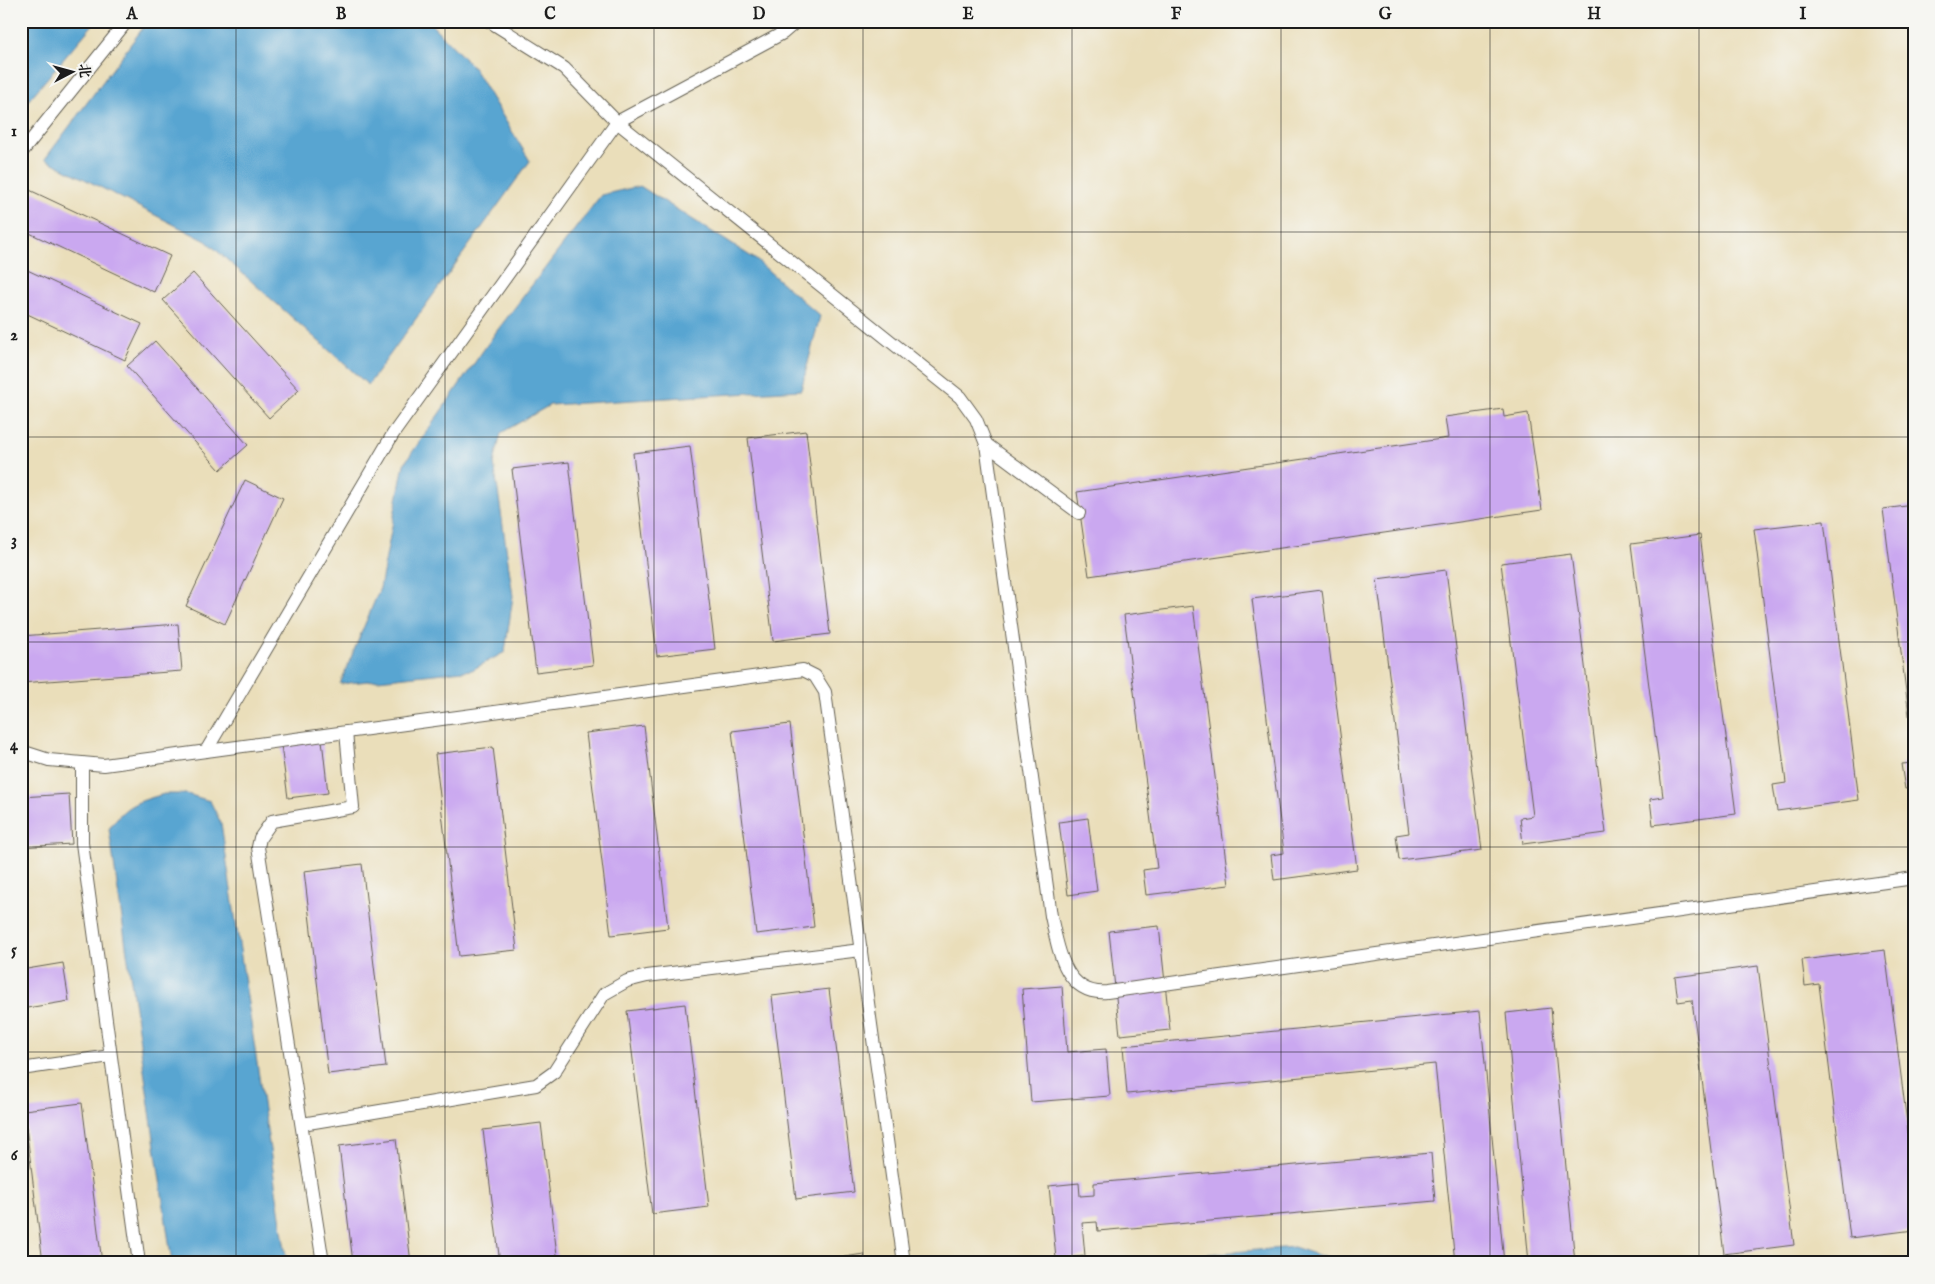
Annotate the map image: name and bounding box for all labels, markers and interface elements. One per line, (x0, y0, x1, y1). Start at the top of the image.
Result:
text: A (126, 5, 139, 25)
text: B (336, 5, 347, 25)
text: C (544, 5, 556, 25)
text: D (753, 5, 766, 25)
text: E (962, 5, 974, 25)
text: F (1171, 5, 1182, 25)
text: G (1379, 5, 1392, 25)
text: H (1587, 5, 1601, 25)
text: I (1800, 5, 1807, 25)
north arrow (48, 48, 98, 98)
text: 北 (74, 63, 94, 79)
text: 1 (11, 122, 17, 142)
text: 2 (10, 326, 18, 346)
text: 3 (11, 531, 17, 551)
text: 4 (10, 736, 19, 756)
text: 5 (11, 941, 17, 961)
text: 6 (11, 1146, 19, 1166)

